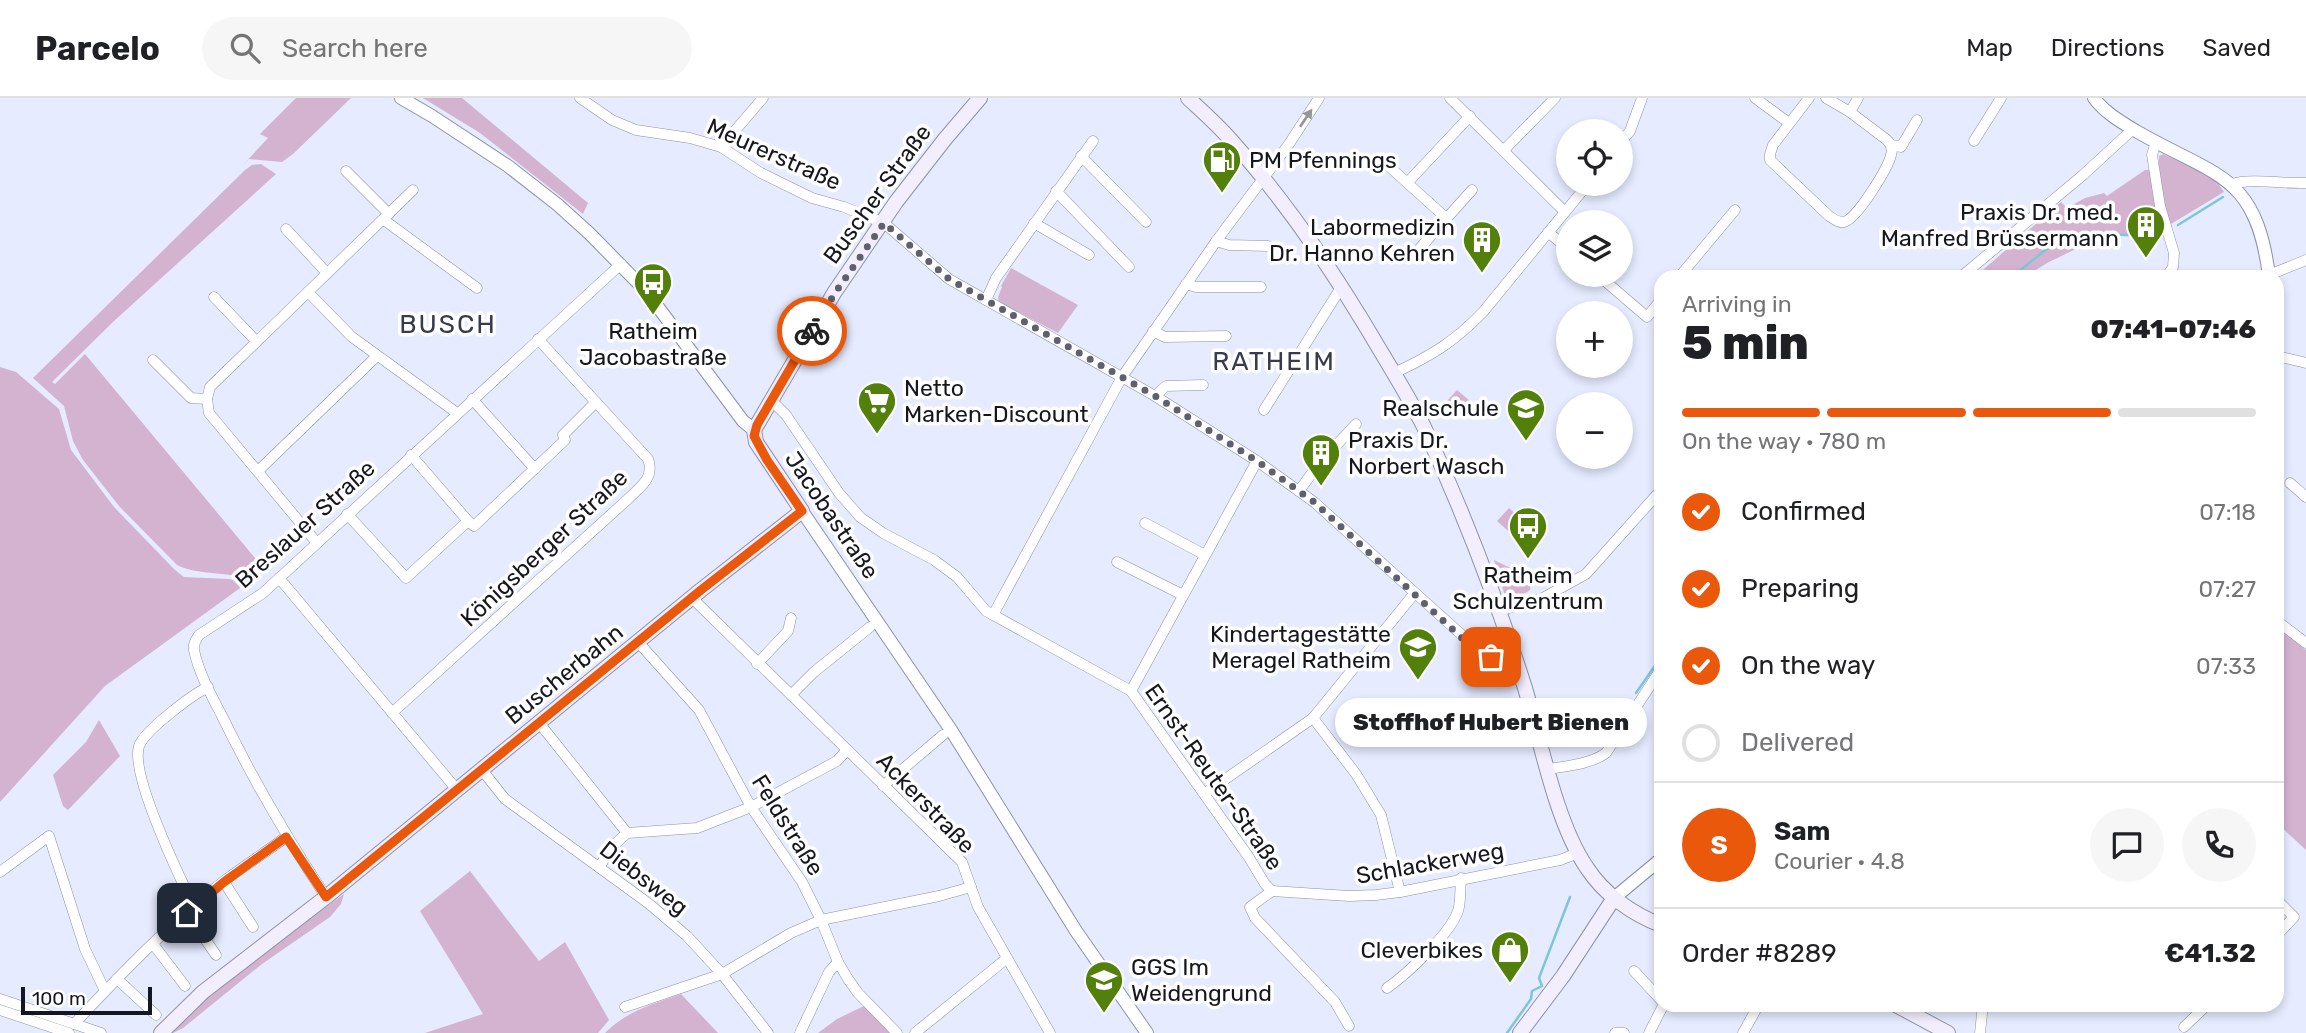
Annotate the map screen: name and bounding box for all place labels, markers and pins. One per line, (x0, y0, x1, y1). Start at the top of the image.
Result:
fuel station icon: PM Pfennings (1201, 139, 1243, 194)
place label: PM Pfennings (1249, 146, 1397, 174)
place label: Praxis Dr. med. Manfred Brüssermann (1881, 198, 2119, 252)
building icon: Praxis Dr. med. Manfred Brüssermann (2125, 204, 2167, 259)
place label: Labormedizin Dr. Hanno Kehren (1269, 213, 1455, 267)
building icon: Labormedizin Dr. Hanno Kehren (1461, 219, 1503, 274)
bus stop icon: Ratheim Jacobastraße (632, 261, 674, 316)
place label: Ratheim Jacobastraße (579, 317, 727, 371)
place label: Netto Marken-Discount (904, 374, 1088, 428)
supermarket icon: Netto Marken-Discount (856, 380, 898, 435)
school or university icon: Realschule (1505, 387, 1547, 442)
place label: Realschule (1382, 394, 1499, 422)
place label: Praxis Dr. Norbert Wasch (1348, 426, 1505, 480)
building icon: Praxis Dr. Norbert Wasch (1300, 432, 1342, 487)
bus stop icon: Ratheim Schulzentrum (1507, 505, 1549, 560)
place label: Ratheim Schulzentrum (1453, 561, 1603, 615)
place label: Kindertagestätte Meragel Ratheim (1210, 620, 1391, 674)
school or university icon: Kindertagestätte Meragel Ratheim (1397, 626, 1439, 681)
pin (1461, 627, 1521, 687)
callout: Stoffhof Hubert Bienen (1335, 699, 1647, 748)
pin (157, 883, 217, 943)
shop icon: Cleverbikes (1489, 929, 1531, 984)
place label: Cleverbikes (1361, 936, 1483, 964)
place label: GGS Im Weidengrund (1131, 953, 1272, 1007)
school or university icon: GGS Im Weidengrund (1083, 959, 1125, 1014)

